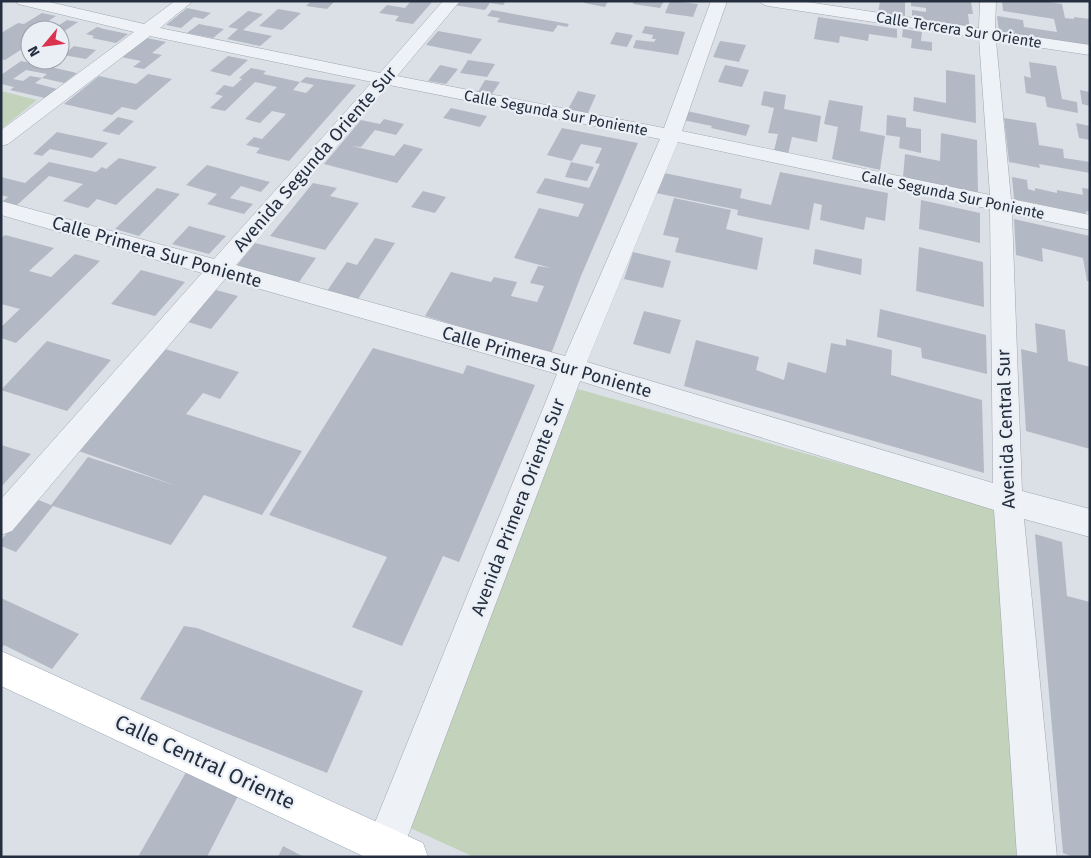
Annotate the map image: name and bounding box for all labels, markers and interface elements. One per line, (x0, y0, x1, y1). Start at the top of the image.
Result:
street label: Calle Tercera Sur Oriente (875, 8, 1043, 52)
north arrow (20, 20, 70, 70)
text: N (24, 43, 44, 59)
street label: Avenida Segunda Oriente Sur (229, 62, 401, 256)
street label: Calle Segunda Sur Poniente (463, 86, 649, 140)
street label: Calle Segunda Sur Poniente (860, 167, 1046, 223)
street label: Calle Primera Sur Poniente (50, 211, 264, 293)
street label: Calle Primera Sur Poniente (440, 321, 654, 403)
street label: Avenida Central Sur (992, 349, 1020, 509)
street label: Avenida Primera Oriente Sur (466, 395, 570, 619)
street label: Calle Central Oriente (111, 709, 299, 815)

